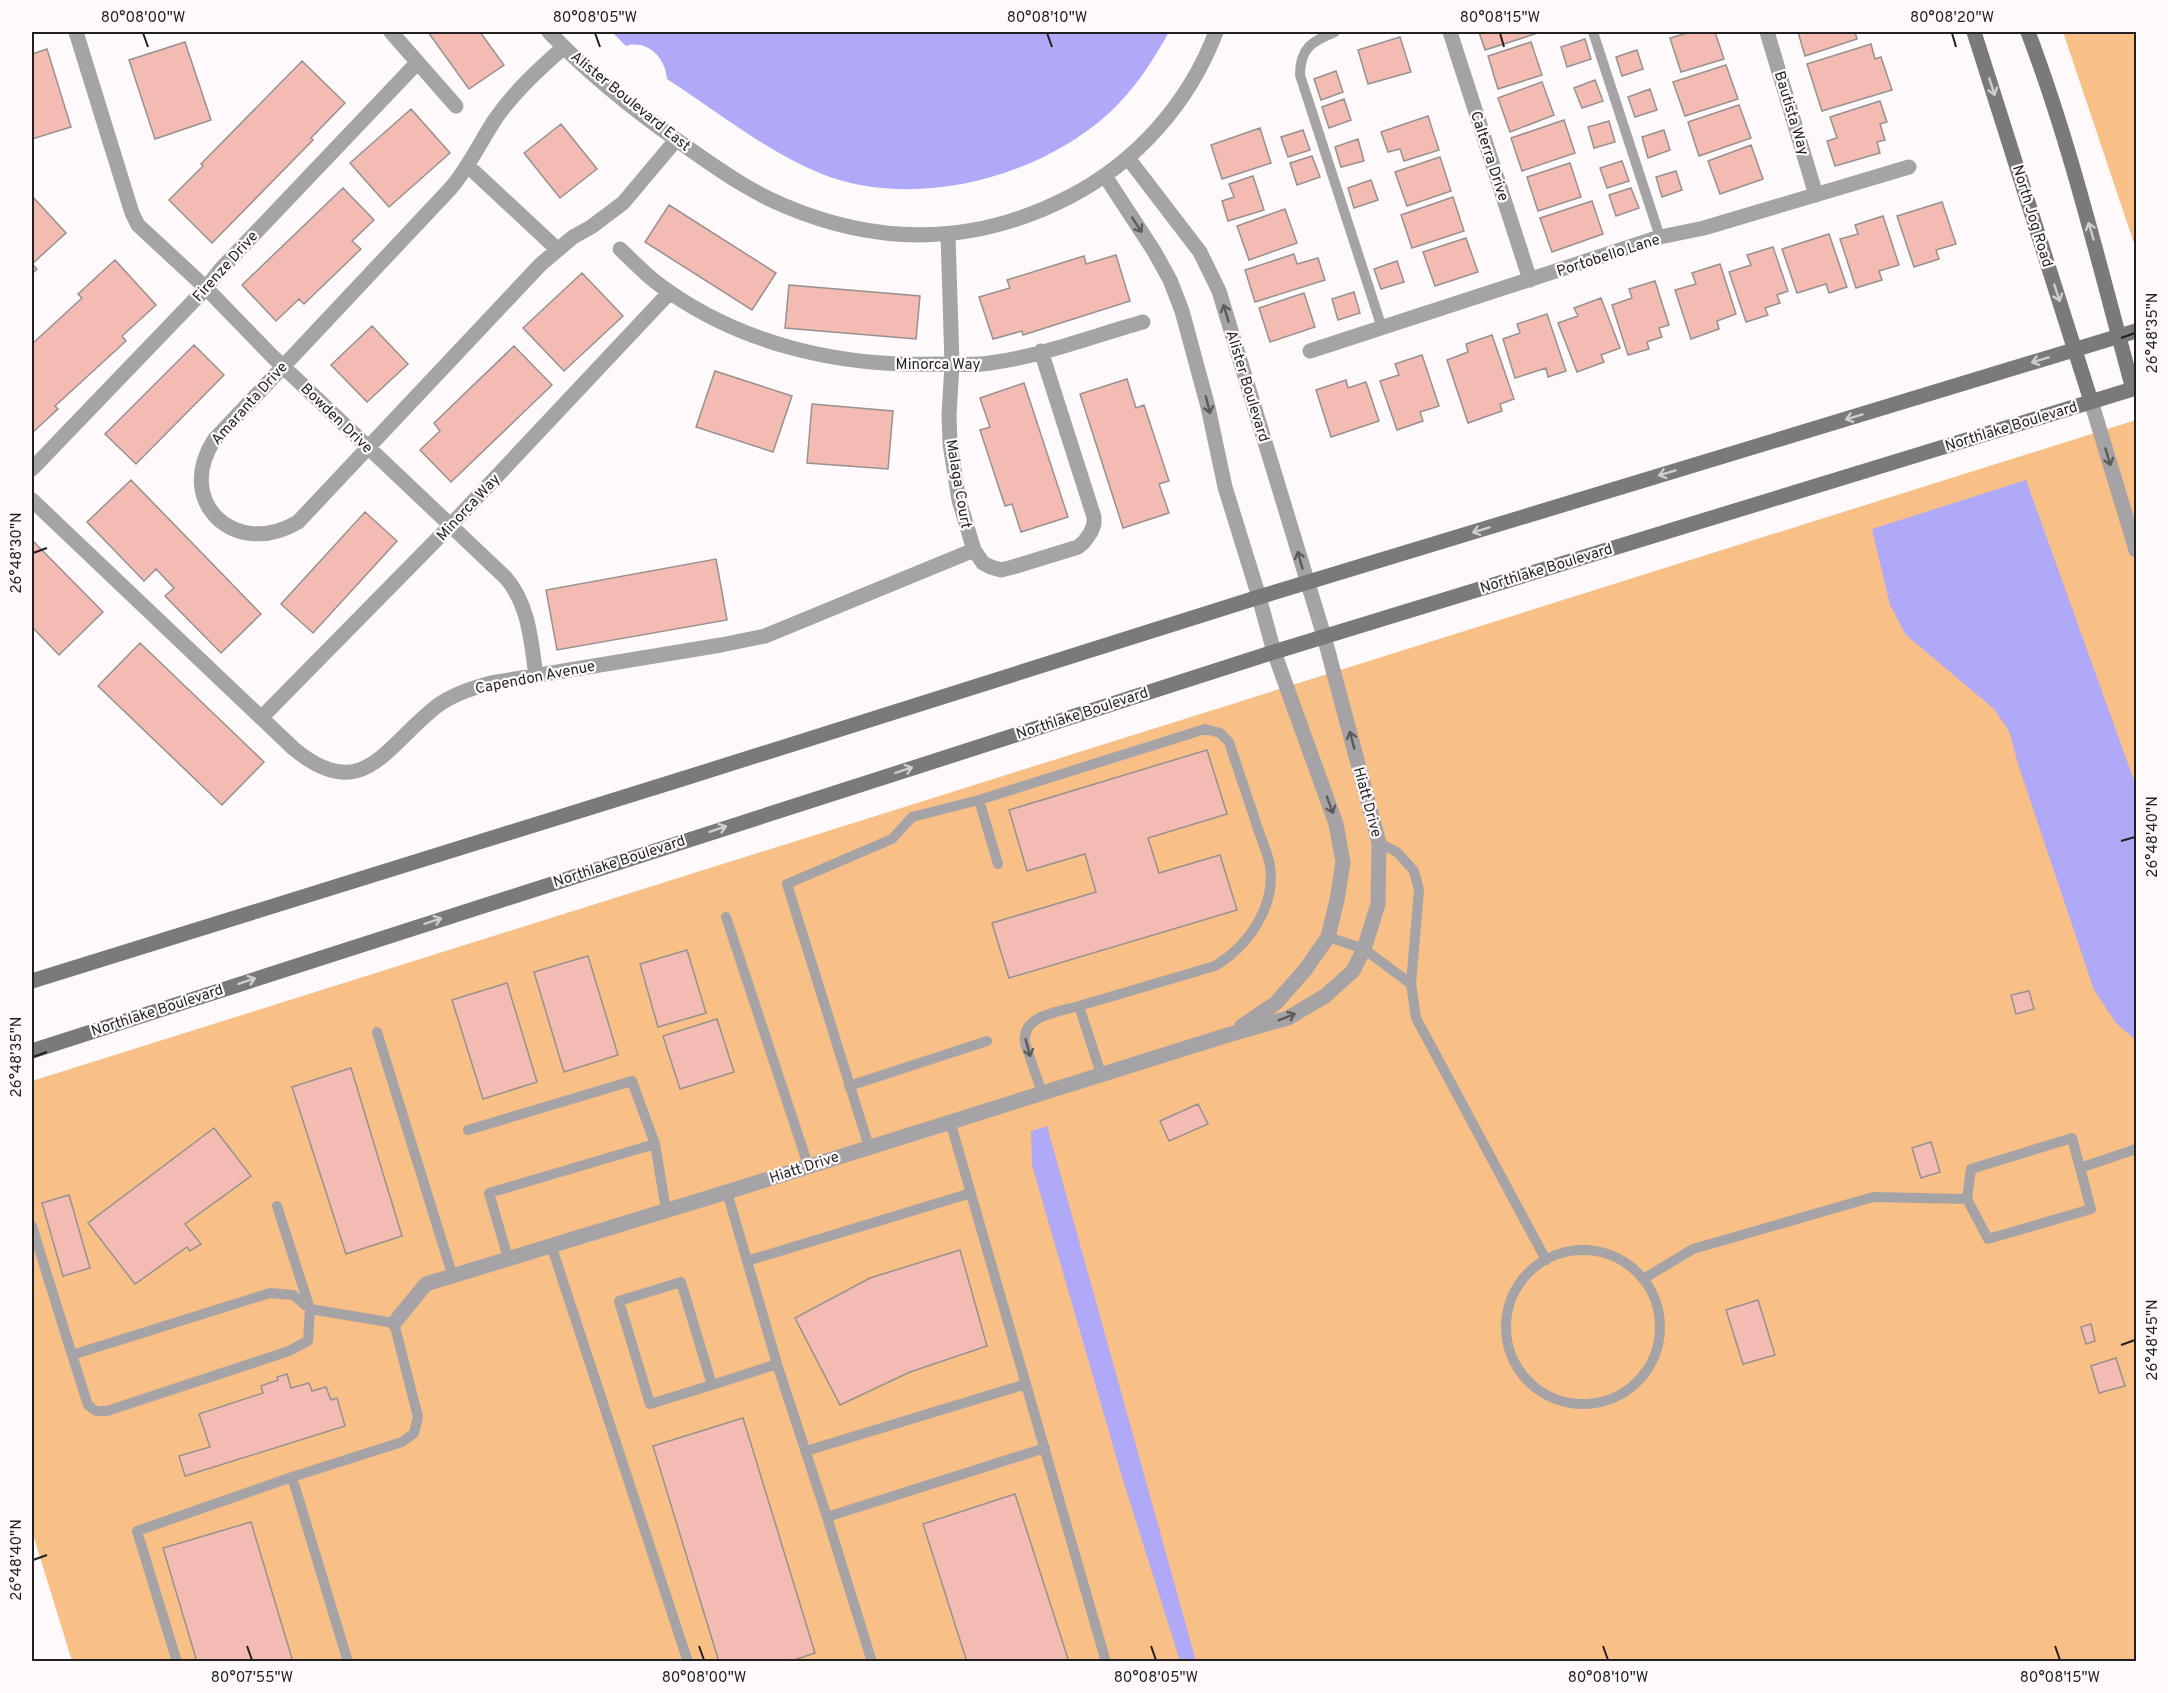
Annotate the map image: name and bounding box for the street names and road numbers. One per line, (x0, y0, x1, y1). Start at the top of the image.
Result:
street label: Alister Boulevard East (566, 48, 694, 156)
street label: Bautista Way (1769, 69, 1812, 158)
street label: Calterra Drive (1465, 109, 1512, 204)
street label: North Jog Road (2007, 163, 2056, 270)
street label: Firenze Drive (189, 228, 263, 306)
street label: Portobello Lane (1554, 231, 1662, 282)
street label: Alister Boulevard (1221, 328, 1273, 445)
street label: Minorca Way (896, 356, 980, 375)
street label: Amaranta Drive (208, 358, 292, 450)
street label: Bowden Drive (296, 380, 376, 458)
street label: Northlake Boulevard (1943, 398, 2080, 457)
street label: Malaga Court (940, 438, 975, 530)
street label: Minorca Way (433, 470, 505, 546)
street label: Northlake Boulevard (1478, 540, 1615, 599)
street label: Capendon Avenue (474, 658, 597, 699)
street label: Northlake Boulevard (1014, 684, 1151, 745)
street label: Hiatt Drive (1348, 765, 1385, 840)
street label: Northlake Boulevard (551, 832, 688, 893)
street label: Northlake Boulevard (89, 981, 226, 1042)
street label: Hiatt Drive (767, 1148, 842, 1189)

